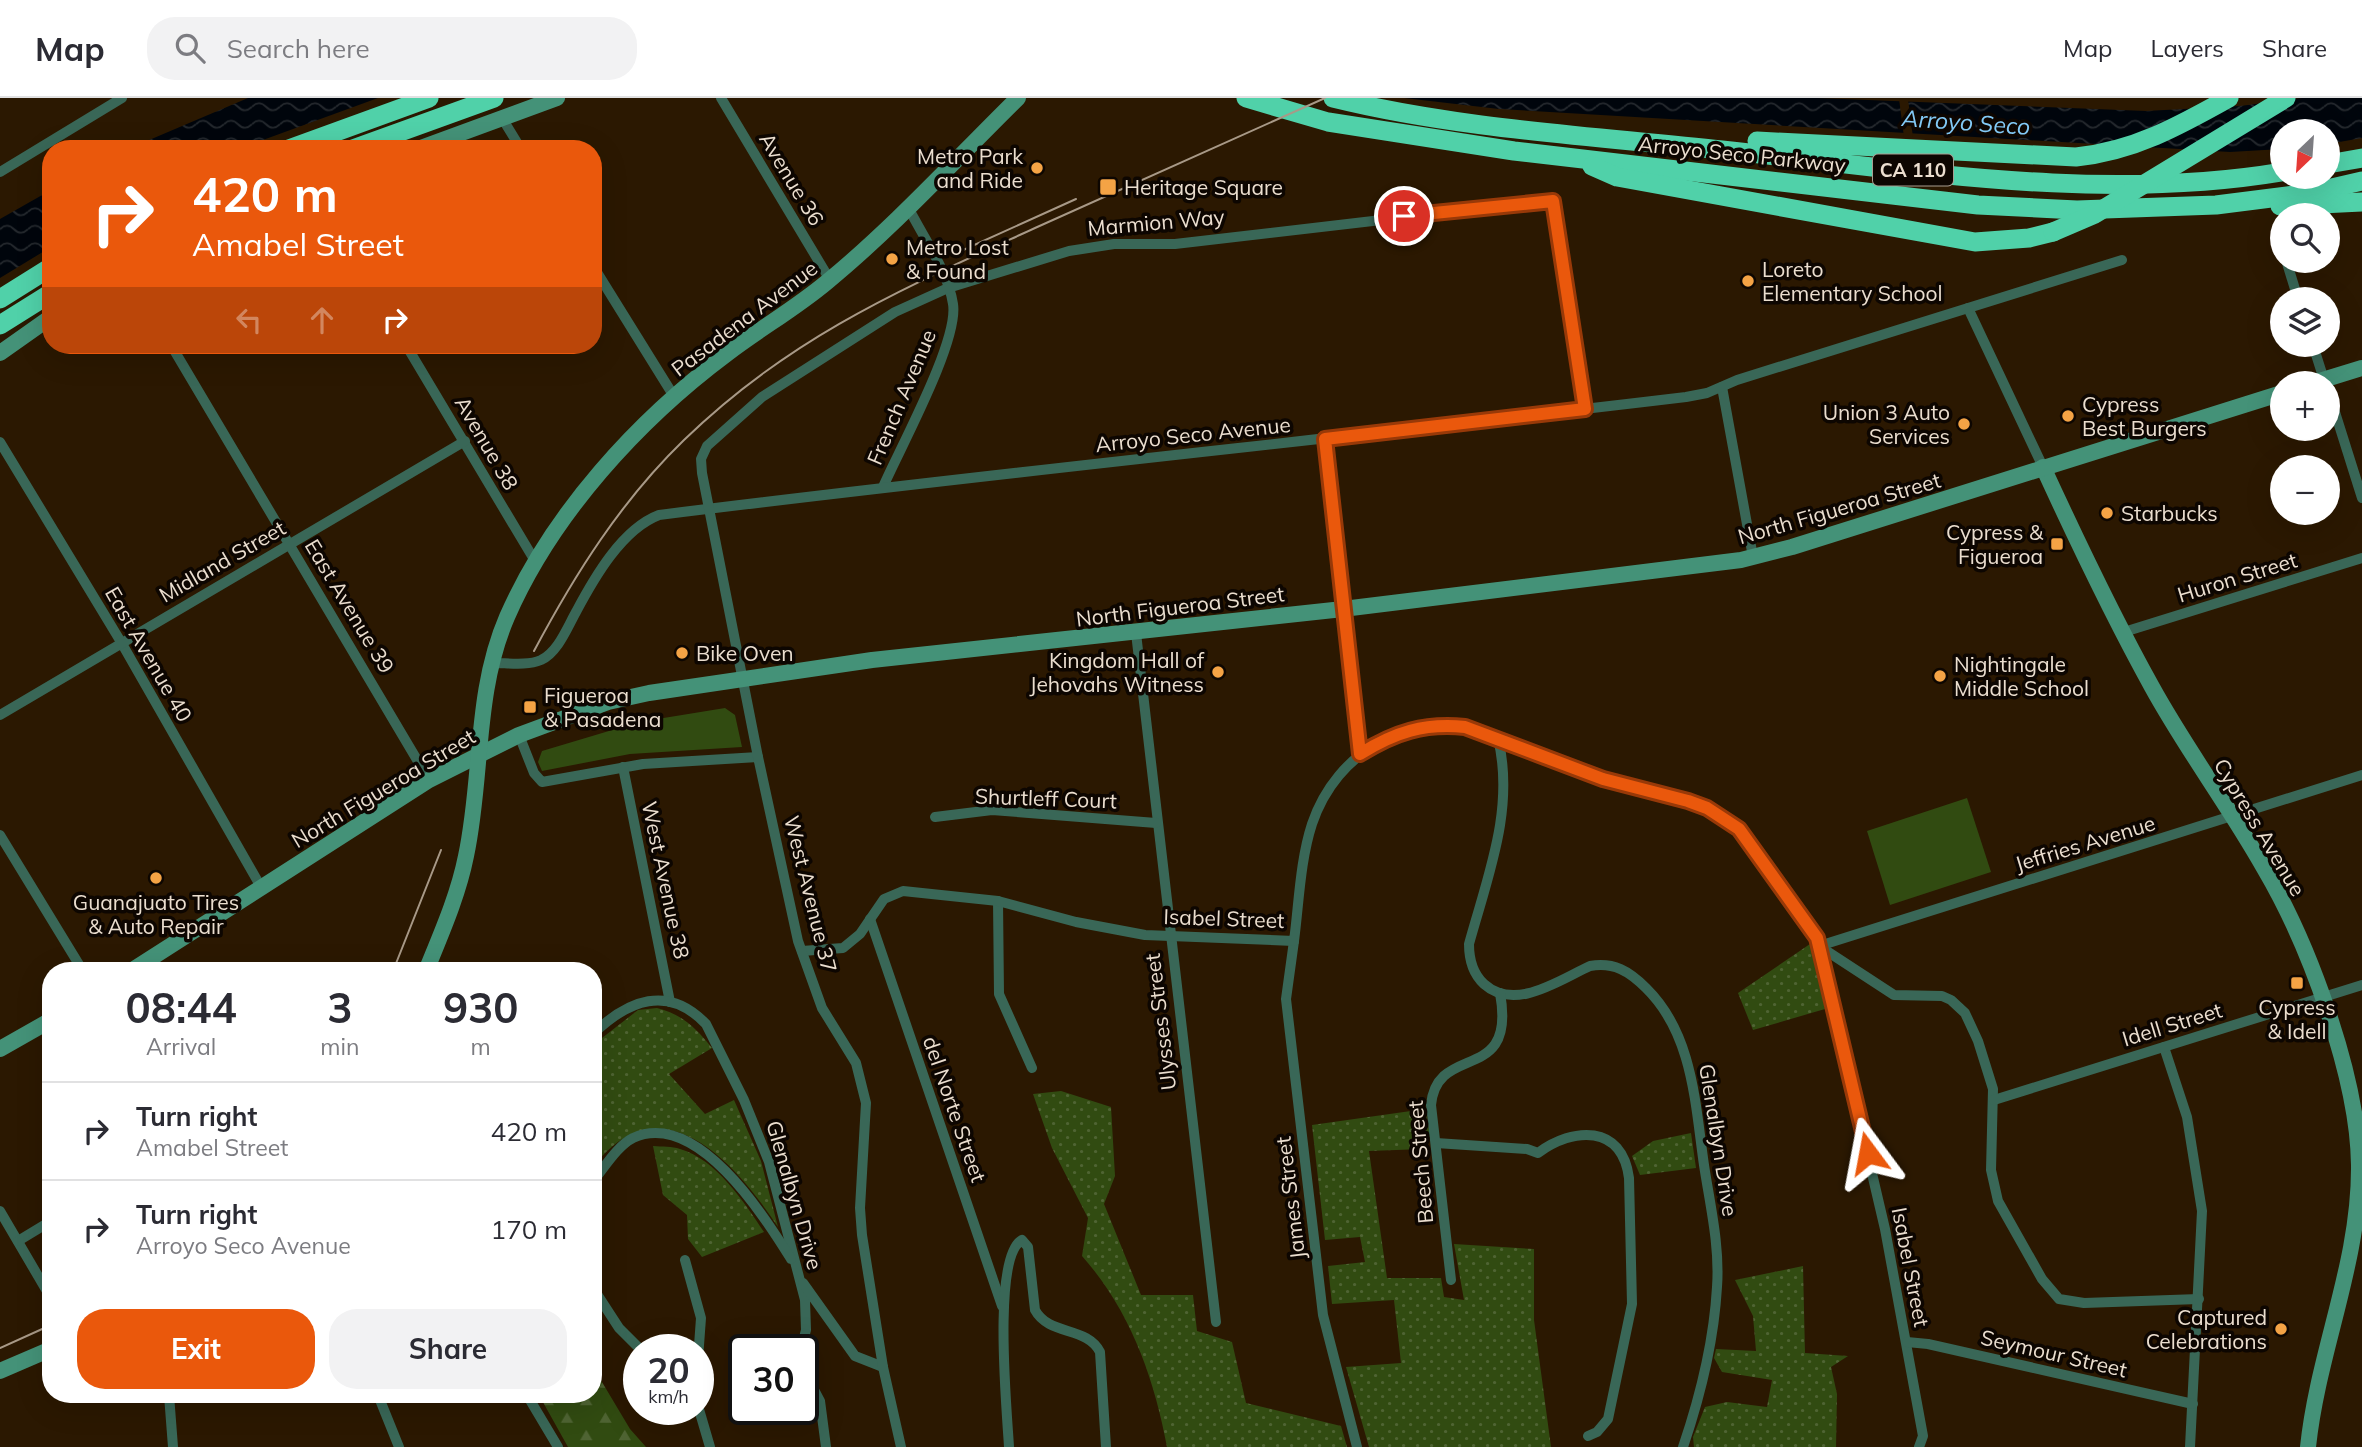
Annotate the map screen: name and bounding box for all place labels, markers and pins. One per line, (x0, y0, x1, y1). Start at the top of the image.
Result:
place label: Metro Park and Ride (917, 143, 1023, 193)
marker: Metro Park and Ride (1029, 160, 1045, 176)
place label: Heritage Square (1124, 174, 1283, 200)
marker: Heritage Square (1098, 177, 1118, 197)
pin (1374, 186, 1434, 246)
place label: Metro Lost & Found (906, 234, 1009, 284)
marker: Metro Lost & Found (884, 251, 900, 267)
place label: Loreto Elementary School (1762, 256, 1943, 306)
marker: Loreto Elementary School (1740, 273, 1756, 289)
place label: Cypress Best Burgers (2082, 391, 2207, 441)
place label: Union 3 Auto Services (1823, 399, 1950, 449)
marker: Cypress Best Burgers (2060, 408, 2076, 424)
marker: Union 3 Auto Services (1956, 416, 1972, 432)
place label: Starbucks (2121, 500, 2218, 526)
marker: Starbucks (2099, 505, 2115, 521)
place label: Cypress & Figueroa (1946, 519, 2044, 569)
marker: Cypress & Figueroa (2049, 536, 2065, 552)
place label: Bike Oven (696, 640, 794, 666)
marker: Bike Oven (674, 645, 690, 661)
place label: Kingdom Hall of Jehovahs Witness (1030, 647, 1205, 697)
place label: Nightingale Middle School (1954, 651, 2089, 701)
marker: Kingdom Hall of Jehovahs Witness (1210, 664, 1226, 680)
marker: Nightingale Middle School (1932, 668, 1948, 684)
place label: Figueroa & Pasadena (544, 682, 661, 732)
marker: Figueroa & Pasadena (522, 699, 538, 715)
marker: Guanajuato Tires & Auto Repair (148, 870, 164, 886)
place label: Guanajuato Tires & Auto Repair (73, 889, 239, 939)
marker: Cypress & Idell (2289, 975, 2305, 991)
place label: Cypress & Idell (2258, 994, 2336, 1044)
place label: Captured Celebrations (2146, 1304, 2267, 1354)
marker: Captured Celebrations (2273, 1321, 2289, 1337)

